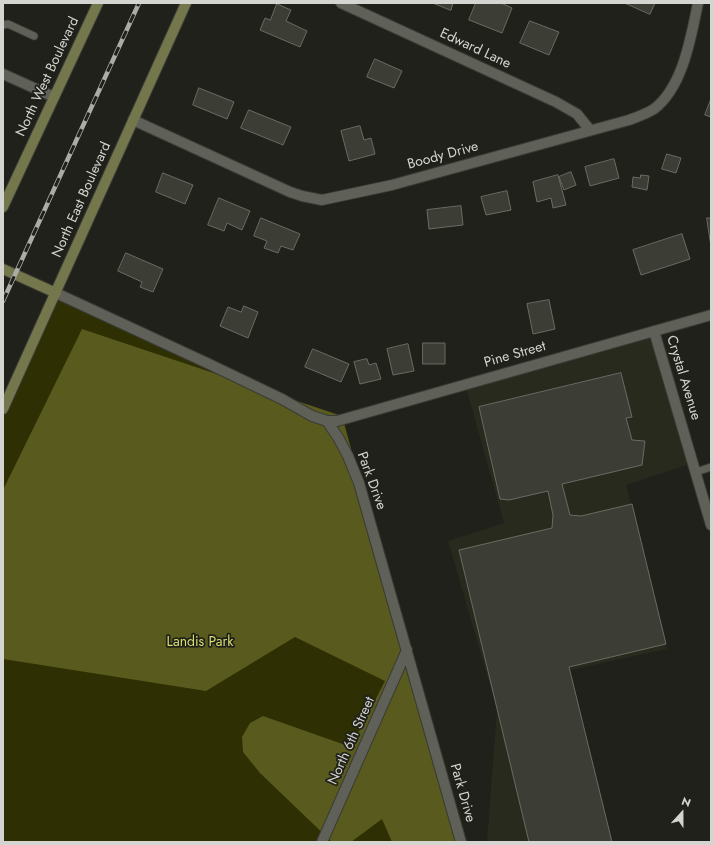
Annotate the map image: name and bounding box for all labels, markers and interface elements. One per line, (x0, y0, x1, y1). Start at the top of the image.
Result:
street label: North West Boulevard (13, 15, 83, 139)
street label: Edward Lane (437, 25, 513, 73)
street label: Boody Drive (406, 138, 480, 174)
street label: North East Boulevard (49, 140, 115, 260)
street label: Crystal Avenue (662, 334, 704, 422)
street label: Pine Street (482, 338, 548, 372)
street label: Park Drive (353, 450, 389, 512)
park label: Landis Park (167, 635, 233, 651)
street label: North 6th Street (325, 694, 379, 788)
street label: Park Drive (446, 762, 478, 824)
north arrow (662, 793, 702, 833)
text: N (679, 793, 693, 811)

